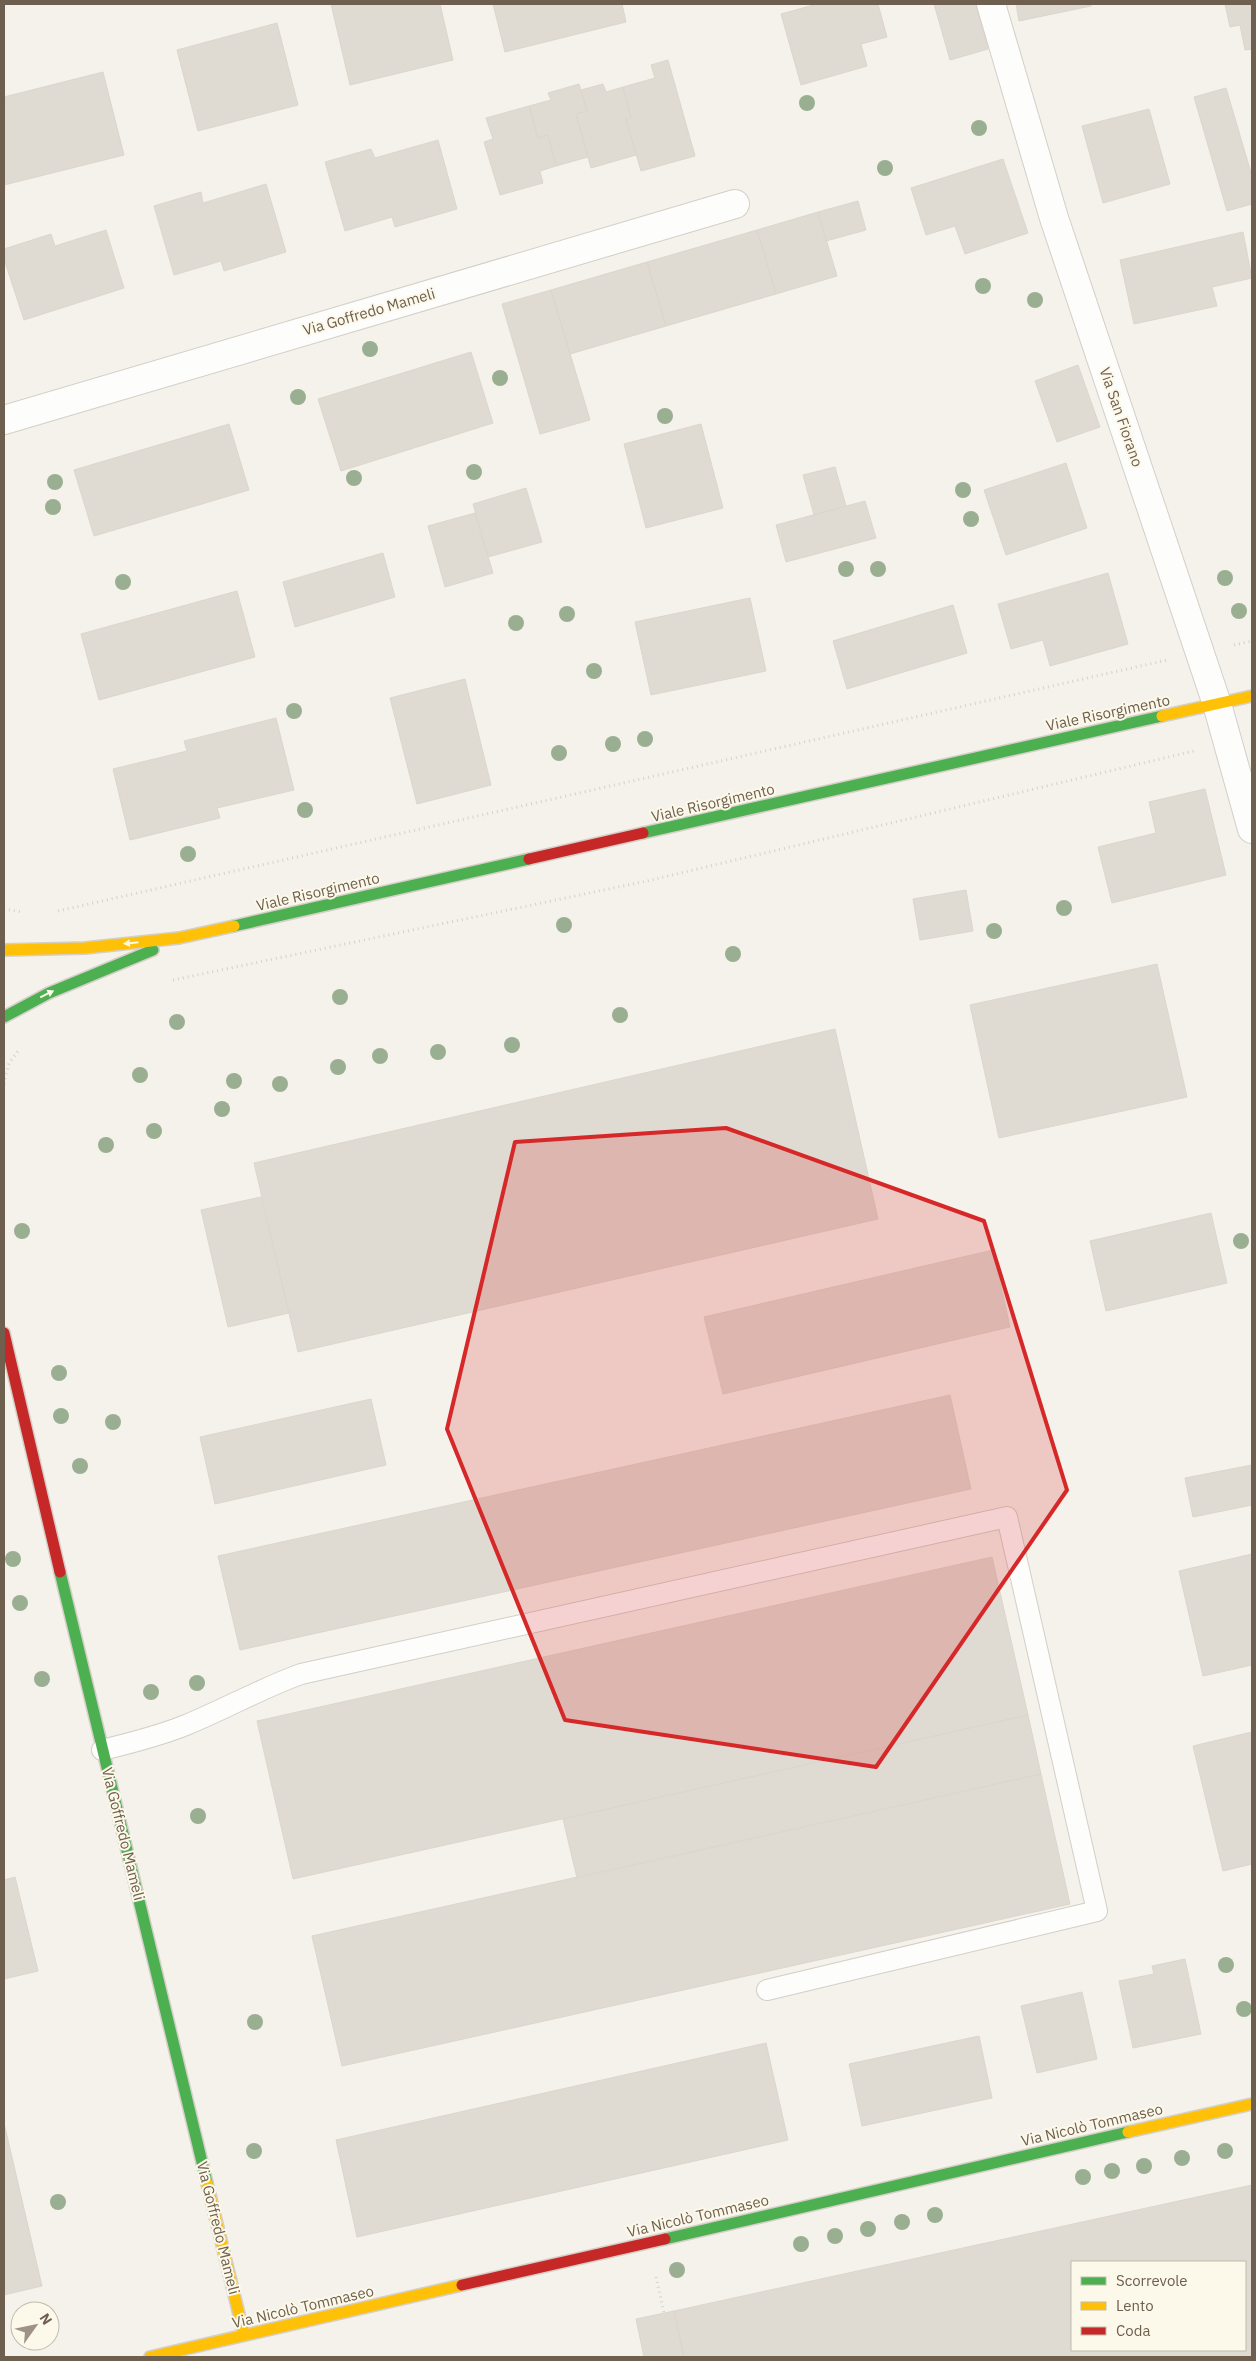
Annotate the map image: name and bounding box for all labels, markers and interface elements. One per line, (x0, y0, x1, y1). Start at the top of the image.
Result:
street label: Via Goffredo Mameli (301, 284, 437, 339)
street label: Via San Fiorano (1096, 365, 1147, 469)
street label: Viale Risorgimento (1044, 690, 1172, 735)
street label: Viale Risorgimento (649, 779, 776, 826)
street label: Viale Risorgimento (254, 868, 381, 915)
one-way arrow (123, 939, 139, 947)
one-way arrow (40, 990, 54, 998)
street label: Via Goffredo Mameli (98, 1765, 149, 1902)
street label: Via Nicolò Tommaseo (1019, 2099, 1165, 2150)
street label: Via Goffredo Mameli (193, 2159, 244, 2296)
street label: Via Nicolò Tommaseo (625, 2190, 771, 2241)
legend (1071, 2261, 1246, 2351)
text: Scorrevole (1116, 2271, 1188, 2290)
street label: Via Nicolò Tommaseo (230, 2281, 376, 2332)
text: Lento (1116, 2296, 1154, 2315)
north arrow (10, 2301, 60, 2351)
text: N (36, 2310, 56, 2328)
text: Coda (1116, 2321, 1150, 2340)

